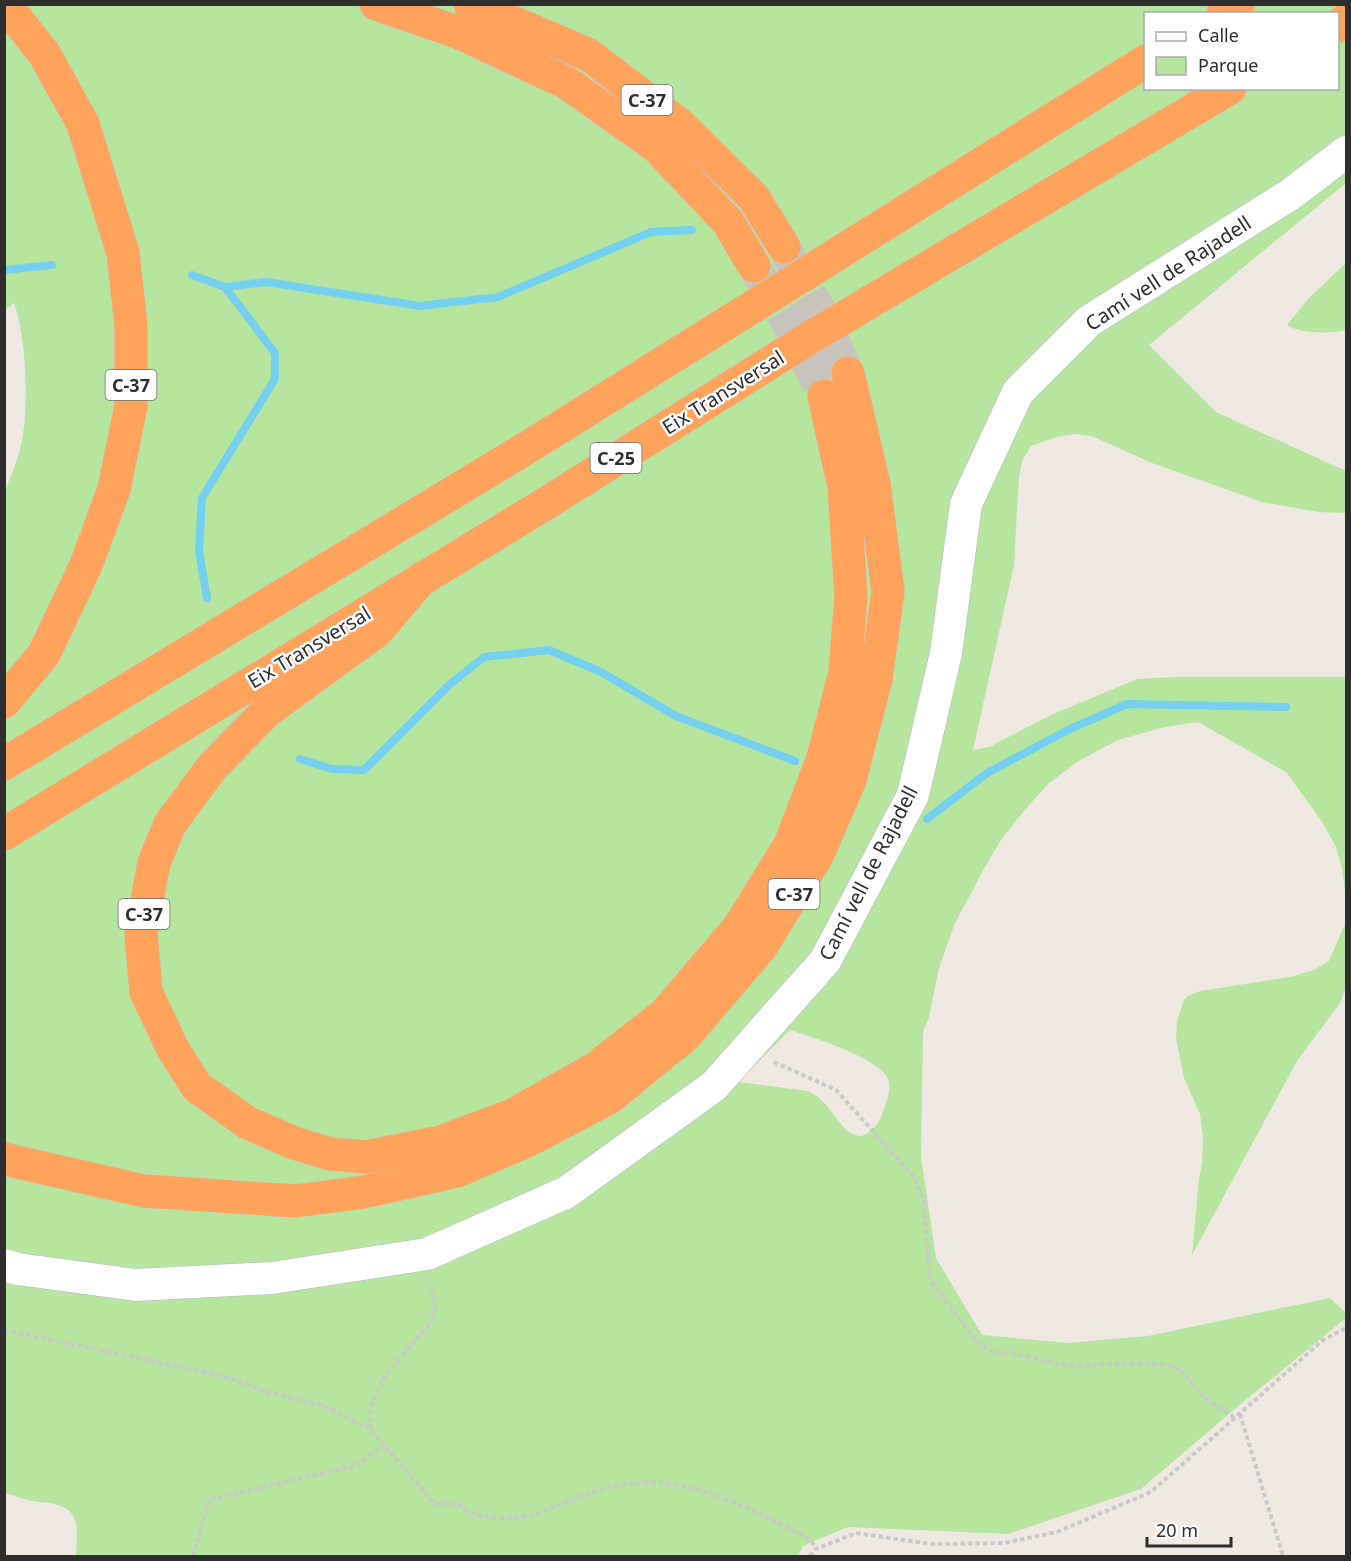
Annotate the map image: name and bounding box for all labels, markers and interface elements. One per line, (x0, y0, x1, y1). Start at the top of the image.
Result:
legend (1144, 12, 1339, 90)
text: Calle (1198, 23, 1239, 47)
text: Parque (1198, 53, 1258, 77)
road number: C-37 (622, 85, 672, 115)
street label: Camí vell de Rajadell (1080, 209, 1256, 337)
street label: Eix Transversal (657, 344, 789, 440)
road number: C-37 (106, 370, 156, 400)
road number: C-25 (590, 443, 642, 473)
street label: Eix Transversal (243, 600, 375, 694)
street label: Camí vell de Rajadell (812, 781, 924, 965)
road number: C-37 (768, 879, 820, 909)
road number: C-37 (118, 899, 170, 929)
scale bar (1147, 1510, 1231, 1548)
text: 20 m (1156, 1518, 1198, 1542)

